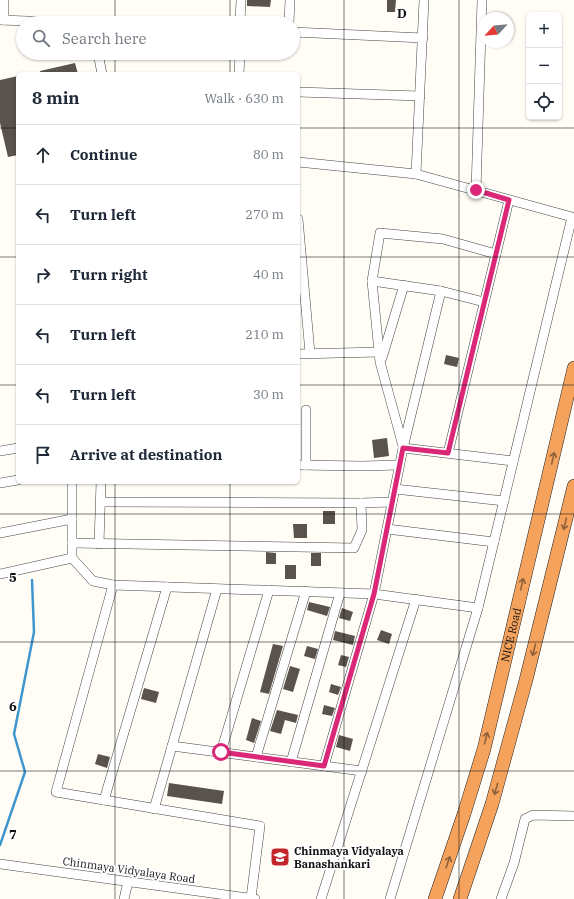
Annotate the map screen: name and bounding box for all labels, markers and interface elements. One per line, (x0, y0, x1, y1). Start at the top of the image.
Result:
text: D (397, 5, 407, 22)
north arrow (478, 12, 514, 48)
map controls (526, 12, 562, 120)
button: + (526, 12, 562, 48)
search box (16, 16, 300, 60)
icon: search (30, 27, 52, 49)
text: Search here (62, 29, 147, 48)
button: − (526, 48, 562, 84)
button: locate (526, 84, 562, 120)
text: 8 min (32, 87, 80, 109)
text: Walk · 630 m (205, 90, 284, 107)
icon: ahead (32, 144, 54, 166)
text: Continue (70, 145, 137, 164)
text: 80 m (253, 146, 284, 163)
route end (467, 181, 485, 199)
icon: left (32, 204, 54, 226)
text: Turn left (70, 205, 136, 224)
text: 270 m (245, 206, 284, 223)
icon: right (32, 264, 54, 286)
text: Turn right (70, 265, 148, 284)
text: 40 m (253, 266, 284, 283)
icon: left (32, 324, 54, 346)
text: Turn left (70, 325, 136, 344)
text: 210 m (245, 326, 284, 343)
icon: left (32, 384, 54, 406)
text: Turn left (70, 385, 136, 404)
text: 30 m (253, 386, 284, 403)
icon: arrive (32, 444, 54, 466)
text: Arrive at destination (70, 445, 222, 464)
one-way arrow (549, 451, 557, 464)
one-way arrow (561, 517, 568, 530)
text: 5 (9, 569, 17, 586)
one-way arrow (519, 578, 527, 591)
street label: NICE Road (498, 606, 524, 664)
one-way arrow (530, 643, 537, 656)
text: 6 (9, 698, 17, 715)
one-way arrow (483, 732, 491, 745)
route start (212, 743, 230, 761)
one-way arrow (492, 782, 499, 795)
text: 7 (9, 826, 17, 843)
place label: Chinmaya Vidyalaya Banashankari (294, 844, 404, 871)
school or university icon: Chinmaya Vidyalaya Banashankari (269, 846, 291, 868)
street label: Chinmaya Vidyalaya Road (62, 854, 197, 886)
one-way arrow (444, 856, 452, 868)

